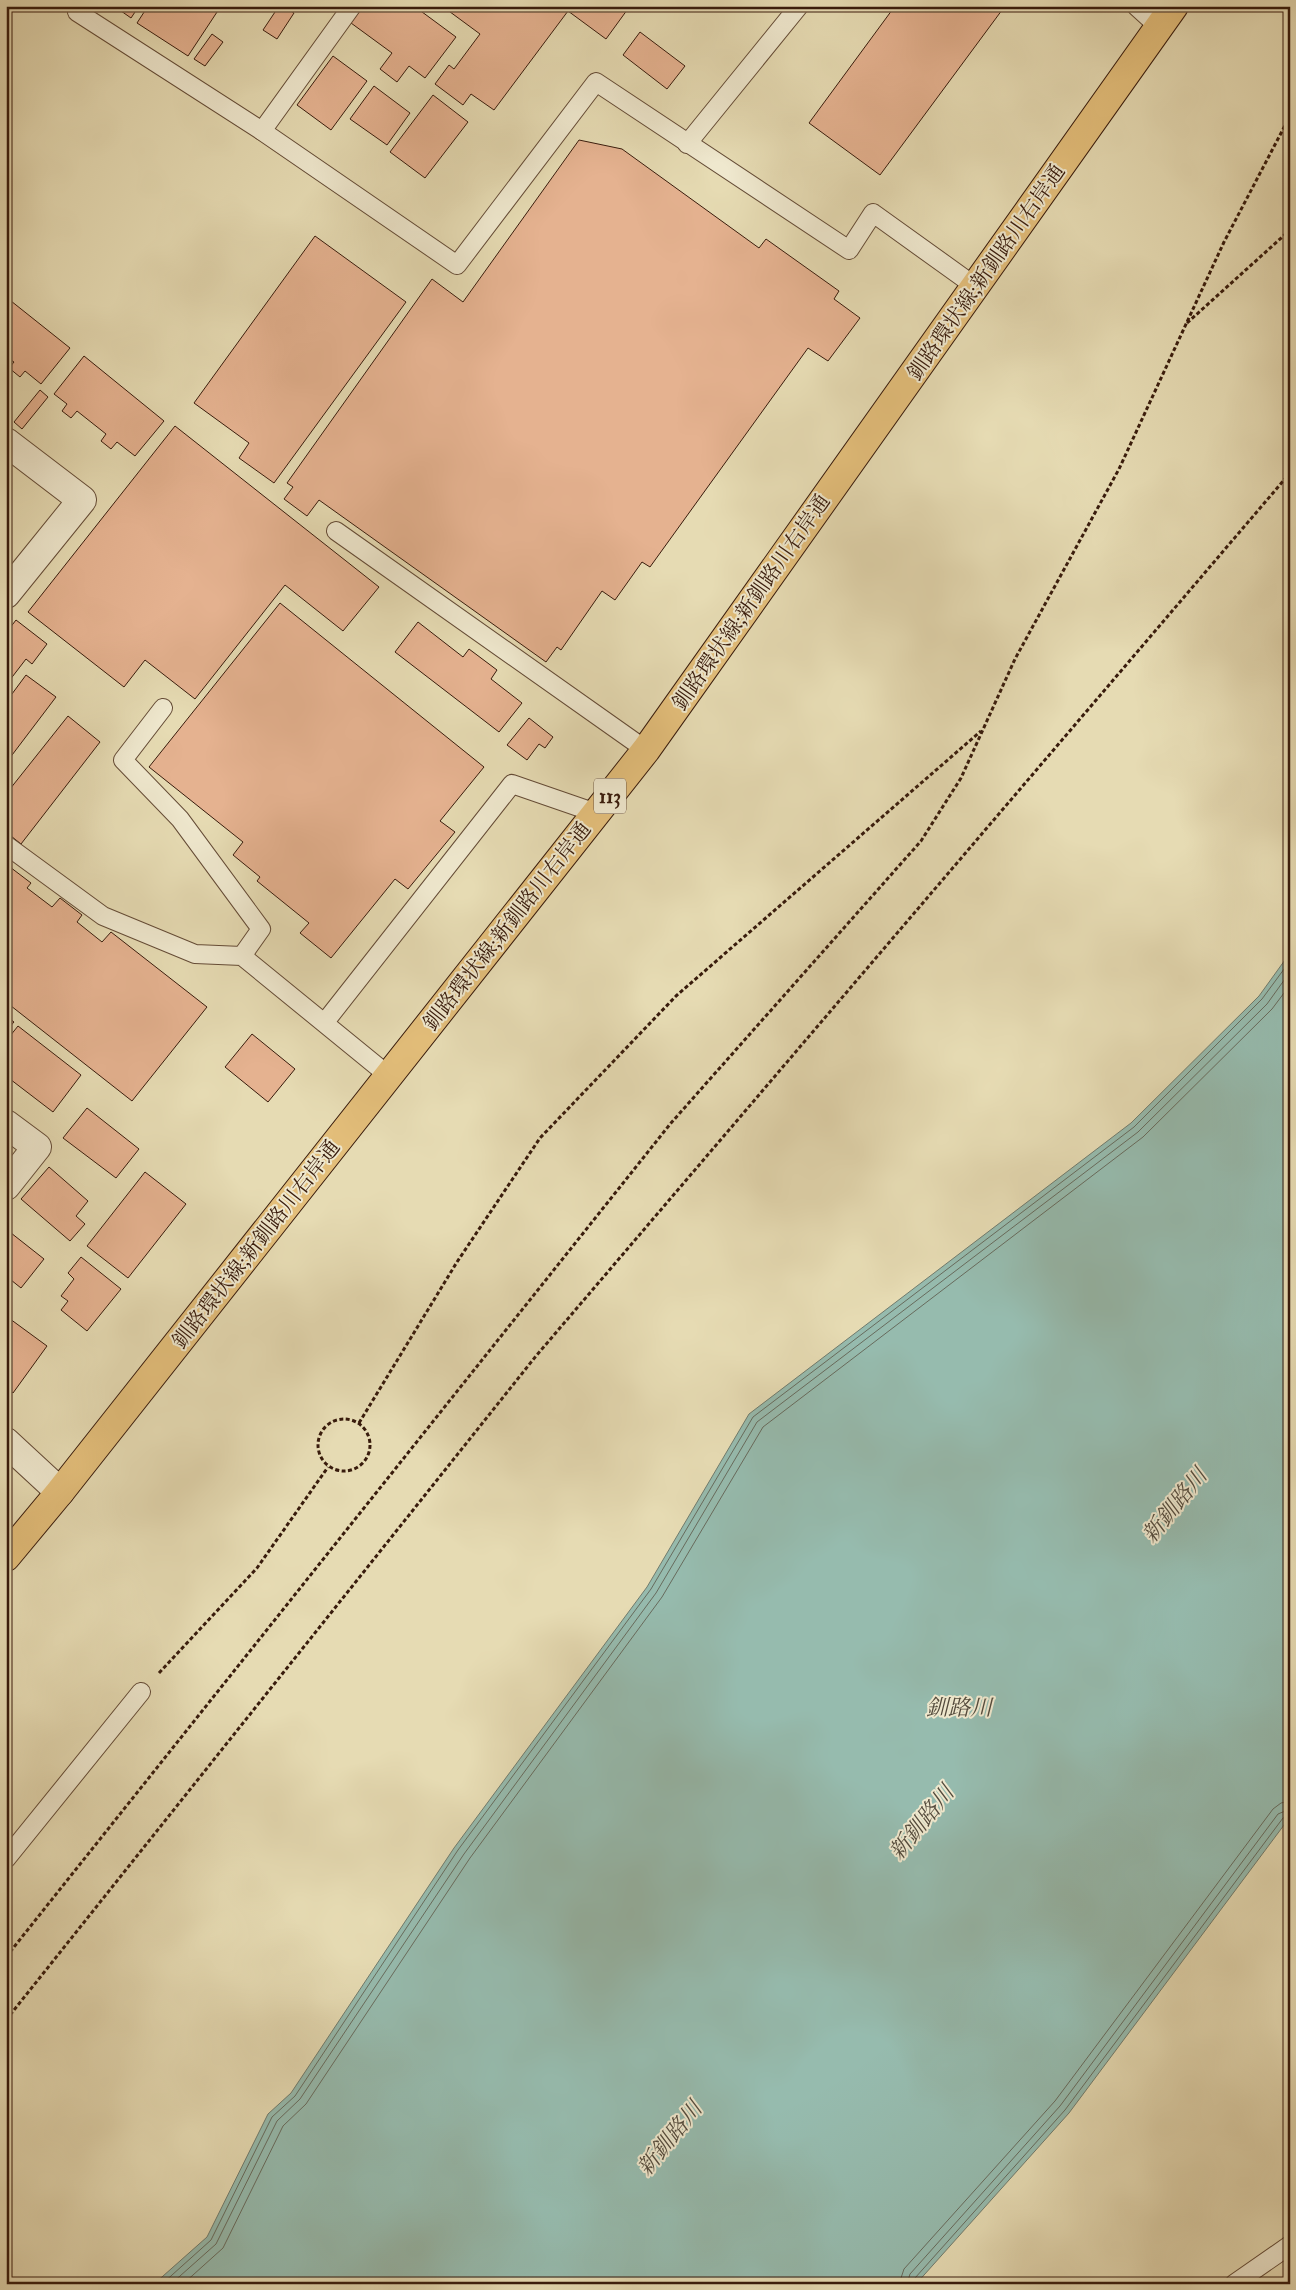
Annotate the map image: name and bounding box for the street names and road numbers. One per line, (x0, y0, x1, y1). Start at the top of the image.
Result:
street label: 釧路環状線;新釧路川右岸通 (902, 159, 1071, 385)
street label: 釧路環状線;新釧路川右岸通 (667, 489, 836, 715)
road number: 113 (594, 778, 626, 814)
street label: 釧路環状線;新釧路川右岸通 (418, 817, 597, 1036)
street label: 釧路環状線;新釧路川右岸通 (167, 1135, 346, 1354)

